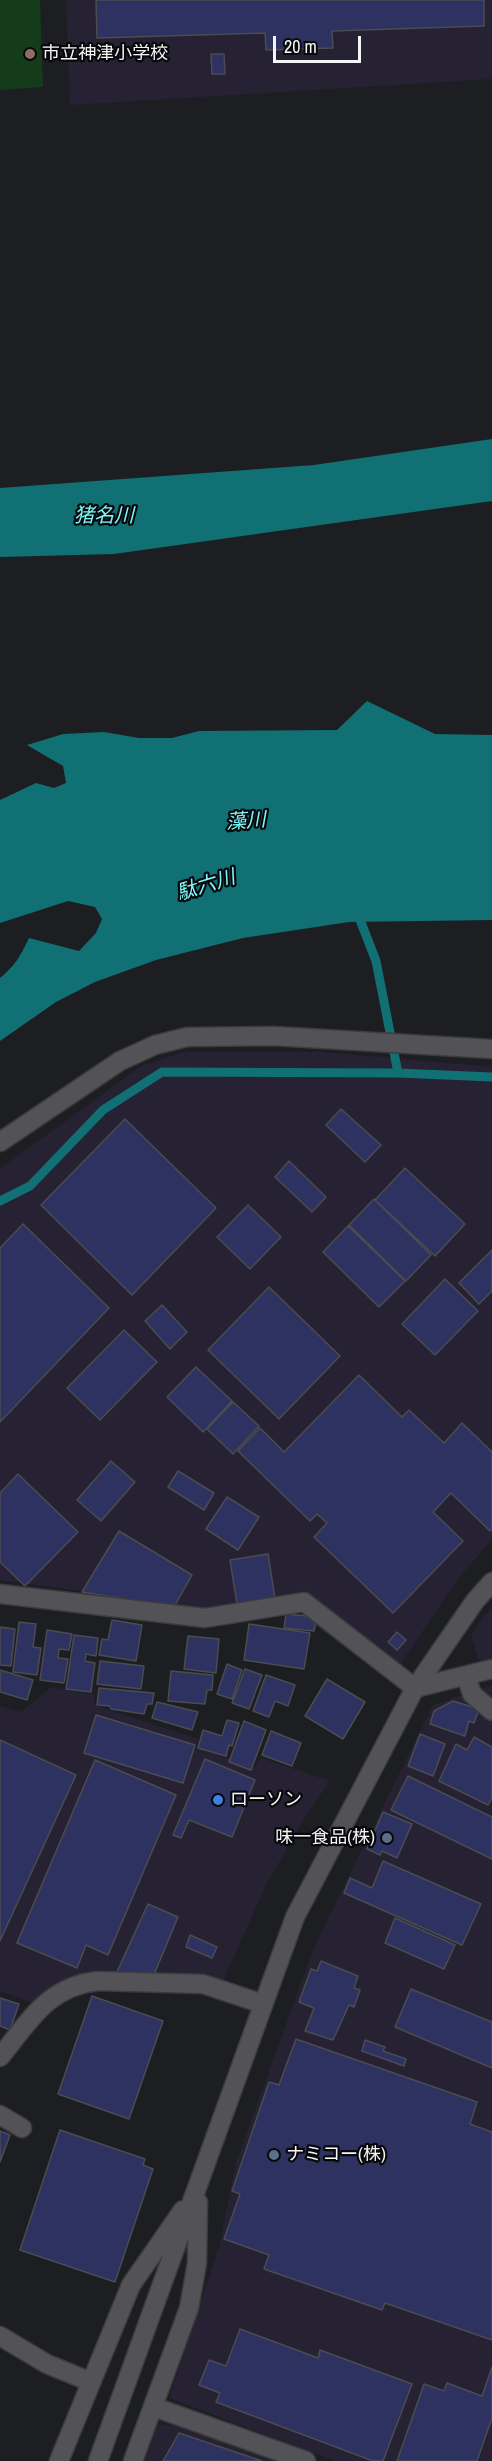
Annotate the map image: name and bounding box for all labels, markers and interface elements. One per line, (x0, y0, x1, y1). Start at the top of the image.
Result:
scale bar (276, 24, 364, 62)
text: 20 m (284, 34, 317, 59)
place label: 市立神津小学校 (42, 43, 168, 65)
marker: 市立神津小学校 (23, 47, 37, 61)
water label: 猪名川 (74, 505, 134, 529)
water label: 藻川 (225, 809, 267, 835)
water label: 駄六川 (174, 866, 238, 906)
place label: ローソン (230, 1789, 302, 1811)
marker: ローソン (211, 1793, 225, 1807)
place label: 味一食品(株) (275, 1827, 375, 1849)
marker: 味一食品(株) (380, 1831, 394, 1845)
place label: ナミコー(株) (286, 2144, 386, 2166)
marker: ナミコー(株) (267, 2148, 281, 2162)

